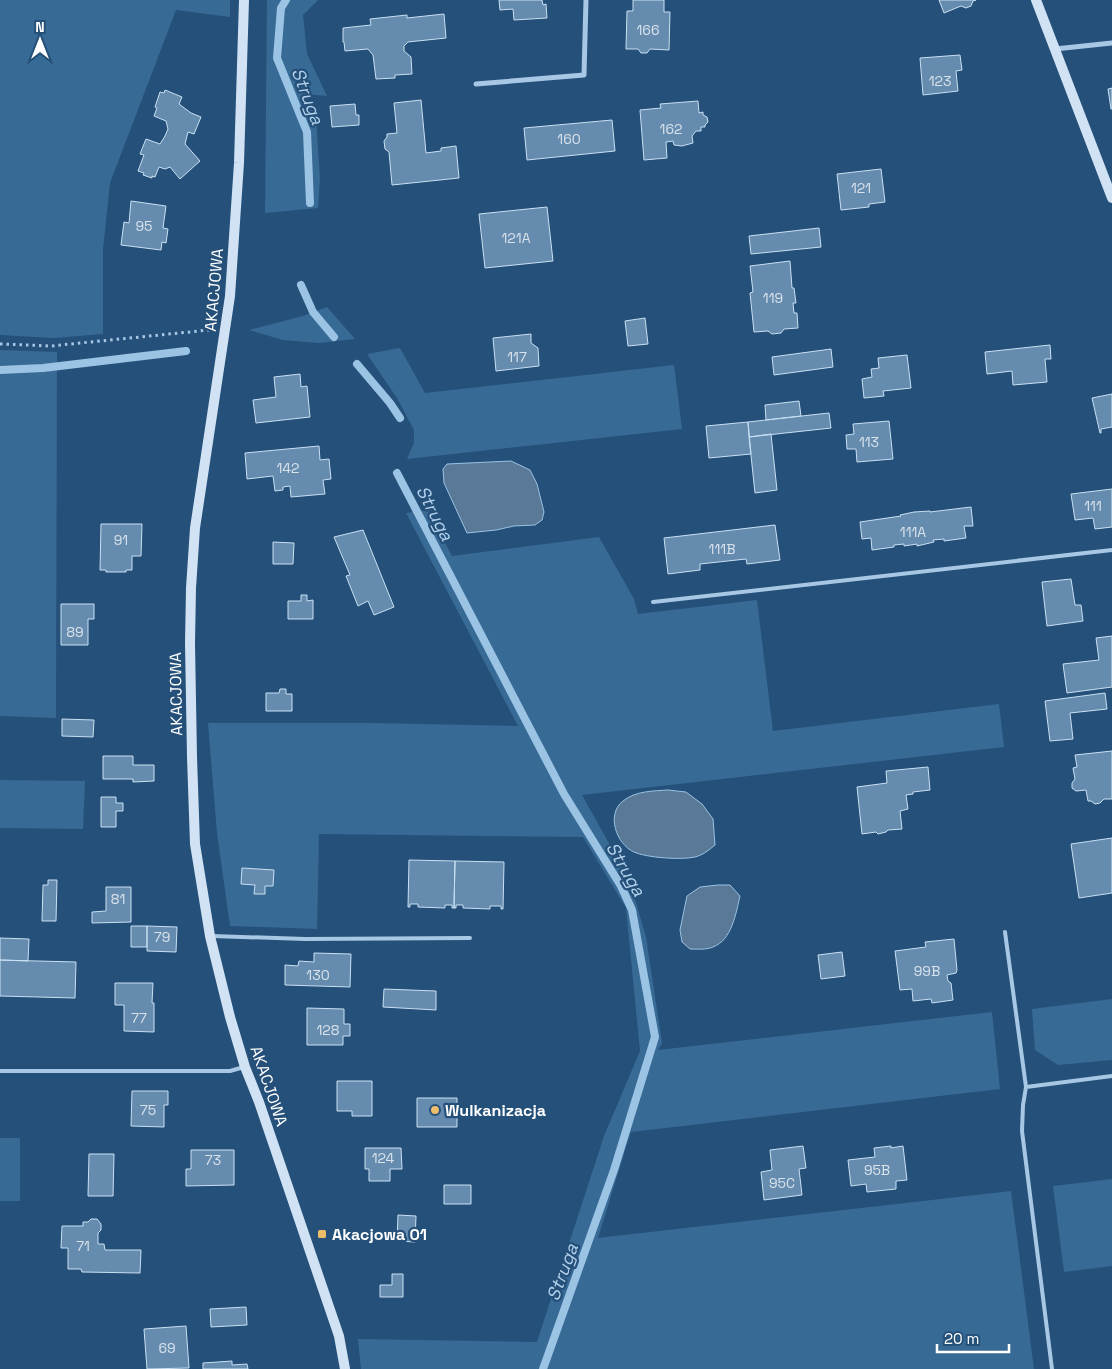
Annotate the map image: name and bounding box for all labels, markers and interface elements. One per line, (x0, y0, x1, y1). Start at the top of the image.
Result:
north arrow (15, 15, 65, 65)
text: N (35, 18, 45, 36)
house number: 166 (637, 21, 660, 39)
water label: Struga (287, 64, 330, 128)
house number: 123 (929, 72, 951, 90)
house number: 162 (660, 120, 682, 138)
house number: 160 (557, 130, 581, 148)
house number: 121 (851, 179, 871, 197)
house number: 95 (136, 217, 152, 235)
house number: 121A (502, 229, 531, 247)
street label: AKACJOWA (200, 247, 228, 333)
house number: 119 (763, 289, 783, 307)
house number: 117 (507, 348, 527, 366)
house number: 113 (859, 433, 879, 451)
house number: 142 (276, 459, 300, 477)
water label: Struga (411, 481, 459, 545)
house number: 111 (1084, 497, 1102, 515)
house number: 111A (900, 523, 926, 541)
house number: 91 (114, 531, 128, 549)
house number: 111B (709, 540, 735, 558)
house number: 89 (66, 623, 84, 641)
street label: AKACJOWA (165, 652, 187, 736)
water label: Struga (601, 838, 651, 901)
house number: 81 (111, 890, 125, 908)
house number: 79 (154, 928, 170, 946)
house number: 99B (914, 962, 940, 980)
house number: 130 (306, 966, 330, 984)
house number: 77 (131, 1009, 147, 1027)
house number: 128 (316, 1021, 340, 1039)
street label: AKACJOWA (245, 1043, 293, 1129)
place label: Wulkanizacja (445, 1100, 546, 1121)
house number: 75 (140, 1101, 156, 1119)
marker: Wulkanizacja (429, 1104, 441, 1116)
house number: 124 (372, 1149, 395, 1167)
house number: 73 (205, 1151, 221, 1169)
house number: 95B (864, 1161, 890, 1179)
house number: 95C (769, 1174, 795, 1192)
place label: Akacjowa 01 (332, 1224, 427, 1245)
marker: Akacjowa 01 (316, 1228, 328, 1240)
house number: 71 (76, 1237, 90, 1255)
water label: Struga (541, 1240, 583, 1304)
scale bar (937, 1322, 1010, 1354)
text: 20 m (944, 1329, 979, 1348)
house number: 69 (158, 1339, 176, 1357)

